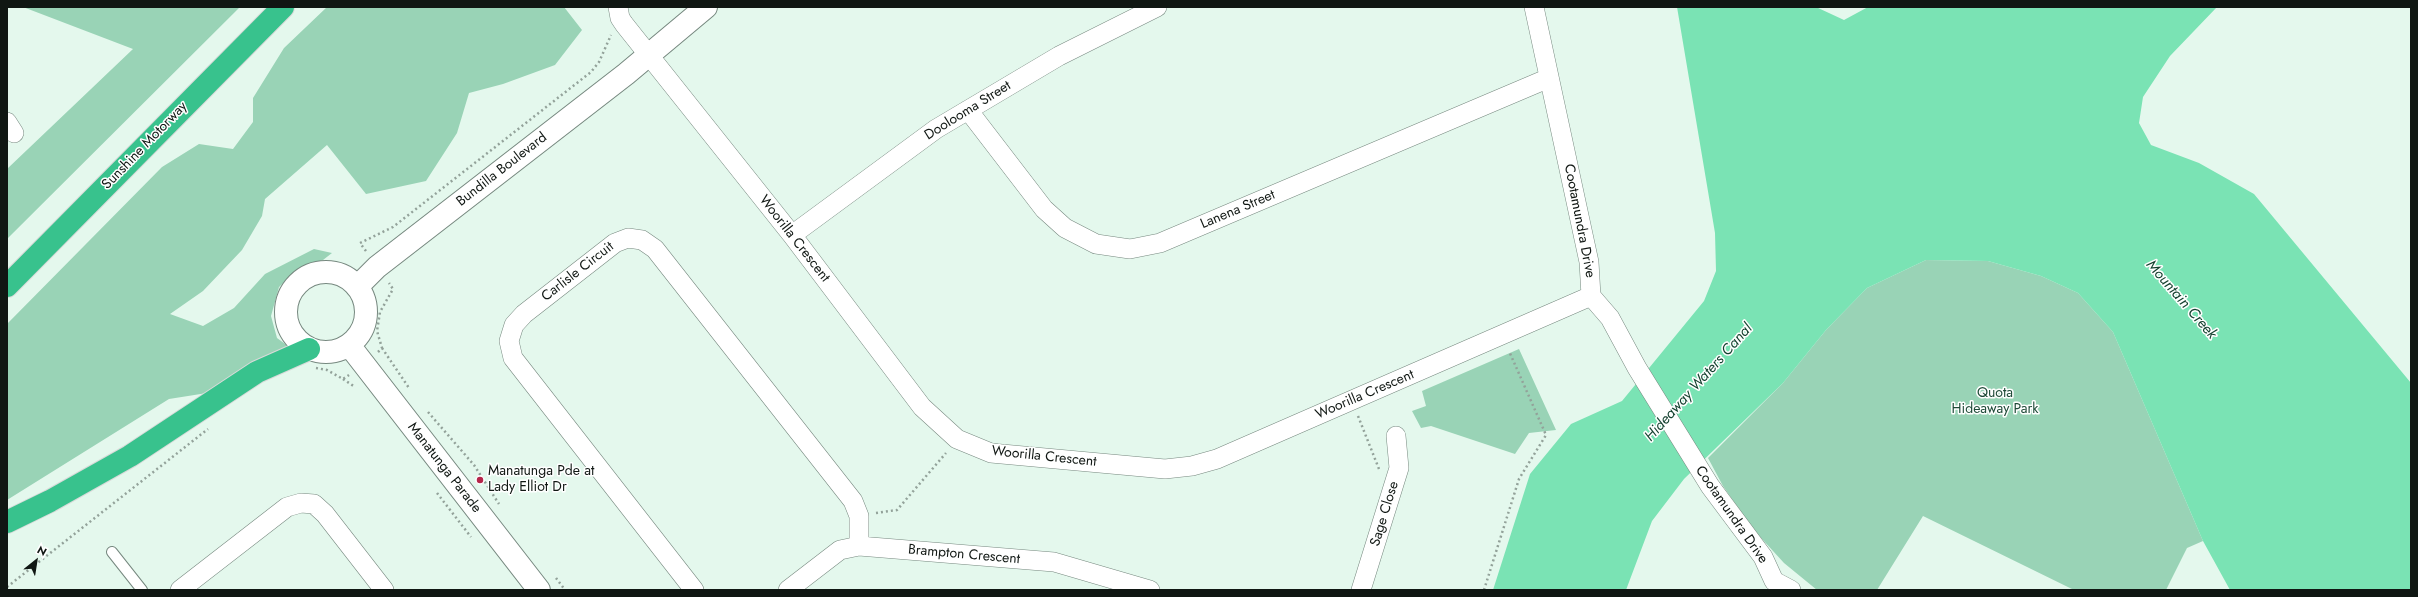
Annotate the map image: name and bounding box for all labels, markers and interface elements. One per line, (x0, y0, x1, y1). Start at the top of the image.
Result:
street label: Doolooma Street (922, 78, 1014, 144)
street label: Sunshine Motorway (99, 99, 191, 193)
street label: Bundilla Boulevard (453, 129, 551, 211)
street label: Cootamundra Drive (1560, 163, 1598, 279)
street label: Lanena Street (1198, 187, 1278, 233)
street label: Woorilla Crescent (755, 192, 833, 286)
street label: Carlisle Circuit (539, 239, 617, 305)
water label: Mountain Creek (2142, 257, 2220, 343)
water label: Hideaway Waters Canal (1641, 320, 1757, 446)
street label: Woorilla Crescent (1313, 367, 1417, 423)
park label: Quota Hideaway Park (1952, 386, 2038, 418)
street label: Manatunga Parade (404, 420, 484, 516)
street label: Woorilla Crescent (991, 443, 1097, 471)
street label: Cootamundra Drive (1691, 463, 1771, 567)
place label: Manatunga Pde at Lady Elliot Dr (488, 464, 594, 496)
marker: Manatunga Pde at Lady Elliot Dr (475, 475, 485, 485)
street label: Sage Close (1367, 479, 1403, 549)
north arrow (16, 541, 56, 581)
text: N (34, 541, 50, 560)
street label: Brampton Crescent (907, 542, 1021, 568)

